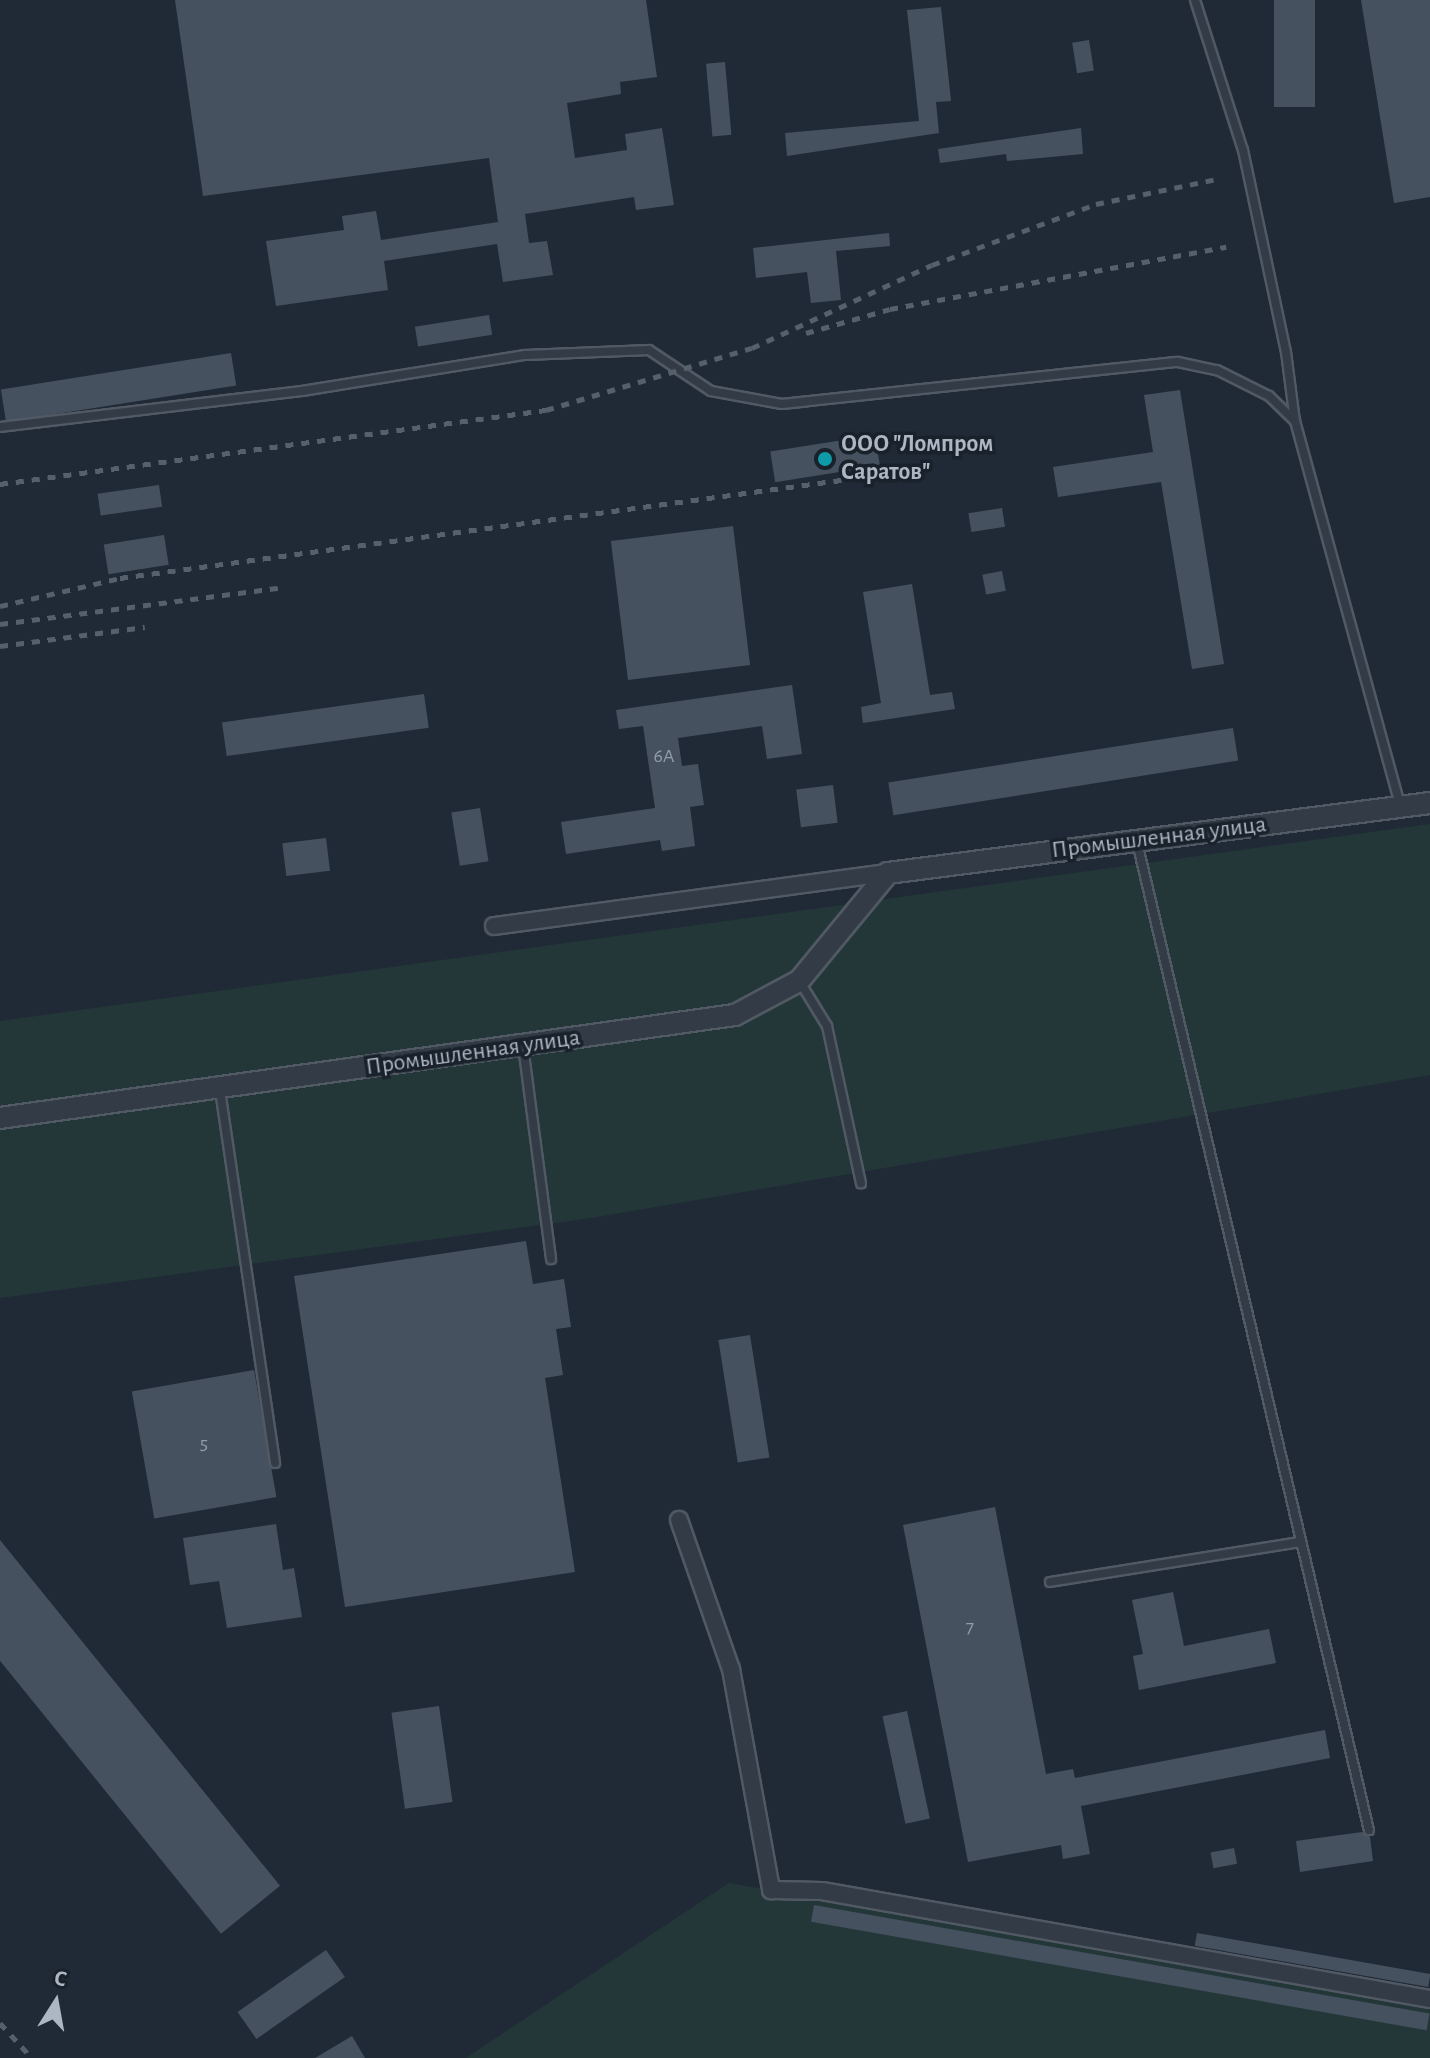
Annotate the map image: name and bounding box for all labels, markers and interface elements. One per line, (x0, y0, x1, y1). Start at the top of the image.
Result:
place label: ООО "Ломпром Саратов" (841, 431, 993, 487)
marker: ООО "Ломпром Саратов" (816, 450, 834, 468)
house number: 6А (653, 744, 675, 768)
street label: Промышленная улица (1050, 811, 1268, 865)
street label: Промышленная улица (364, 1024, 582, 1082)
house number: 5 (200, 1431, 208, 1455)
house number: 7 (966, 1615, 974, 1639)
north arrow (16, 1962, 96, 2042)
text: С (52, 1966, 69, 1990)

